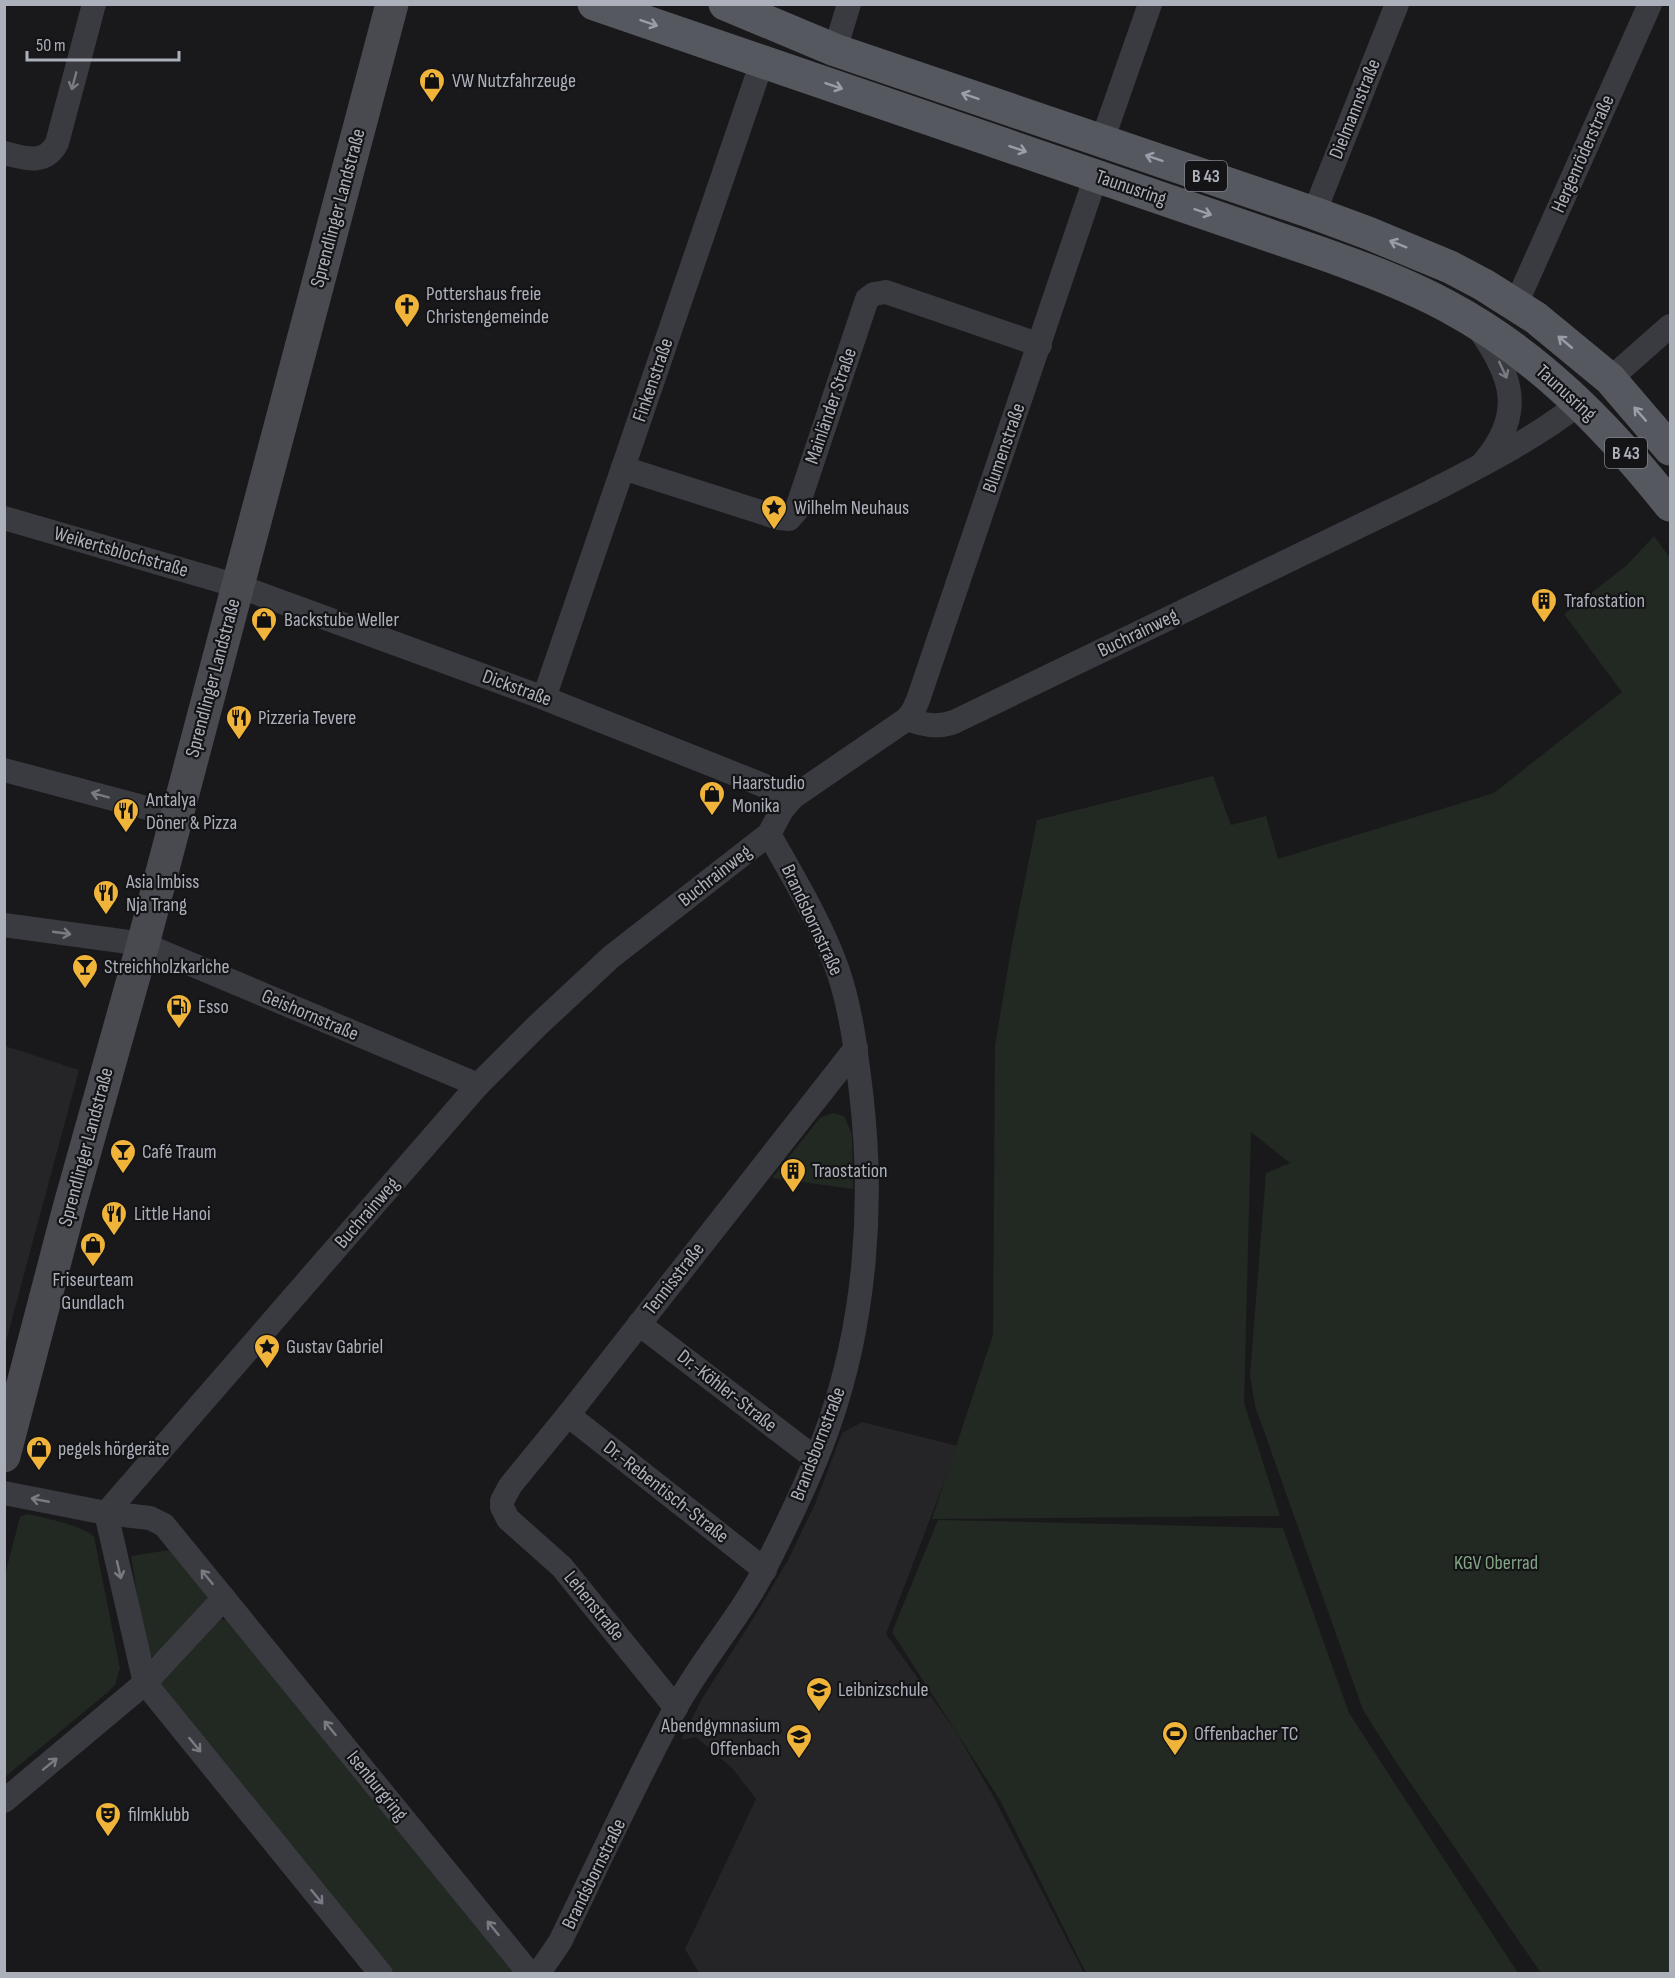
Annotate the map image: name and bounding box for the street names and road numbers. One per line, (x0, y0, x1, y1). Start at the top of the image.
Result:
street label: Dielmannstraße (1324, 55, 1386, 163)
street label: Hergenröderstraße (1546, 91, 1620, 217)
street label: Sprendlinger Landstraße (305, 126, 371, 290)
road number: B 43 (1185, 161, 1227, 191)
street label: Taunusring (1093, 165, 1169, 211)
street label: Finkenstraße (628, 335, 678, 425)
street label: Mainländer Straße (800, 345, 862, 467)
street label: Taunusring (1531, 360, 1601, 426)
street label: Blumenstraße (977, 400, 1031, 496)
road number: B 43 (1605, 438, 1647, 468)
street label: Weikertsblochstraße (51, 521, 191, 583)
street label: Sprendlinger Landstraße (180, 596, 246, 760)
street label: Buchrainweg (1094, 603, 1182, 663)
street label: Dickstraße (479, 664, 555, 712)
street label: Buchrainweg (674, 840, 756, 912)
street label: Brandsbornstraße (776, 861, 848, 979)
street label: Geishornstraße (258, 984, 362, 1046)
street label: Sprendlinger Landstraße (53, 1065, 119, 1229)
street label: Buchrainweg (330, 1173, 404, 1253)
street label: Tennisstraße (638, 1238, 710, 1320)
street label: Dr.-Köhler-Straße (672, 1345, 782, 1437)
street label: Brandsbornstraße (785, 1384, 851, 1504)
street label: Dr.-Rebentisch-Straße (598, 1436, 734, 1548)
street label: Lehenstraße (558, 1566, 630, 1646)
street label: Isenburgring (341, 1746, 413, 1826)
street label: Brandsbornstraße (557, 1815, 631, 1933)

